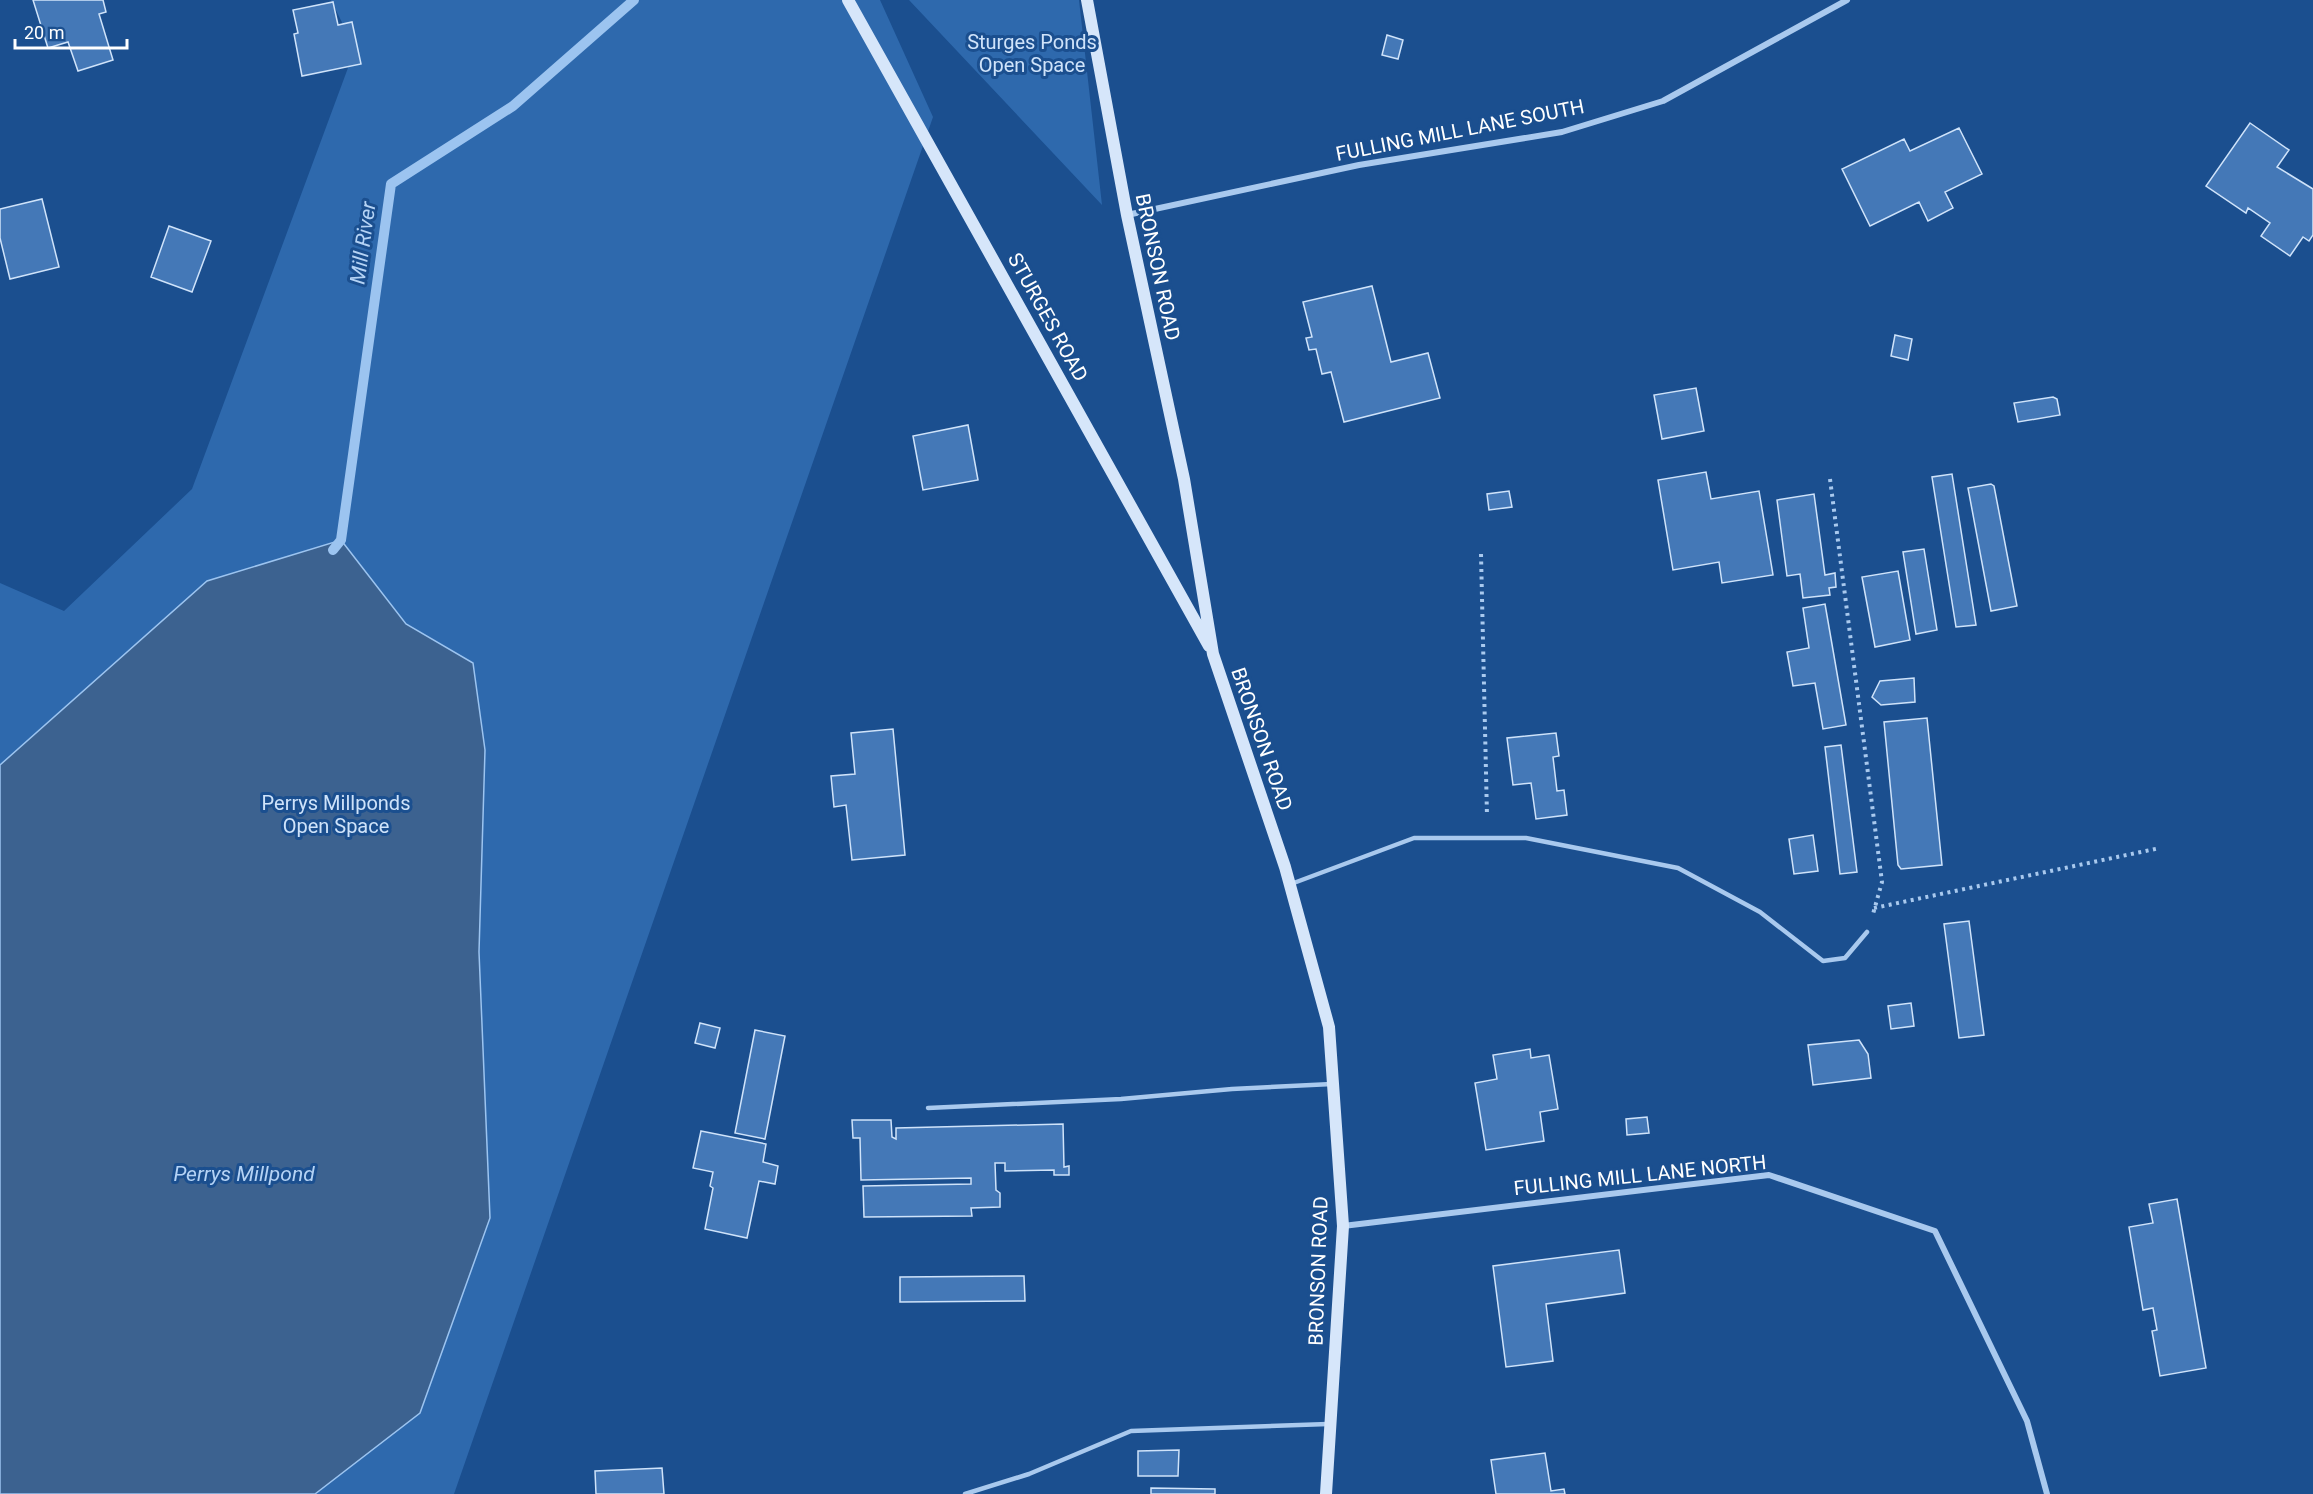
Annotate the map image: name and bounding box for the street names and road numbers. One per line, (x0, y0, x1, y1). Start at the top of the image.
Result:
street label: FULLING MILL LANE SOUTH (1334, 94, 1586, 166)
street label: BRONSON ROAD (1131, 191, 1185, 343)
street label: STURGES ROAD (1003, 249, 1093, 385)
street label: BRONSON ROAD (1226, 664, 1298, 814)
street label: FULLING MILL LANE NORTH (1513, 1150, 1767, 1200)
street label: BRONSON ROAD (1303, 1196, 1333, 1346)

